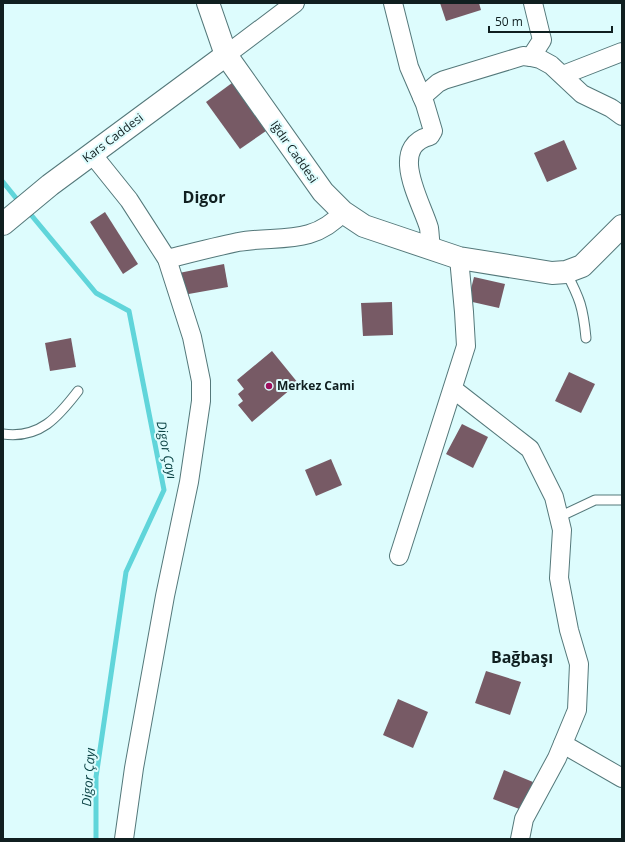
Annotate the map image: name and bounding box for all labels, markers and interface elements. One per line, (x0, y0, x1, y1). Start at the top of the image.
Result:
scale bar (489, 8, 612, 34)
text: 50 m (495, 13, 523, 30)
street label: Kars Caddesi (79, 109, 147, 166)
street label: Iğdır Caddesi (267, 117, 322, 186)
district label: Digor (183, 186, 225, 208)
place label: Merkez Cami (277, 377, 355, 394)
marker: Merkez Cami (264, 381, 274, 391)
water label: Digor Çayı (153, 419, 181, 481)
district label: Bağbaşı (491, 646, 553, 668)
water label: Digor Çayı (77, 747, 99, 807)

